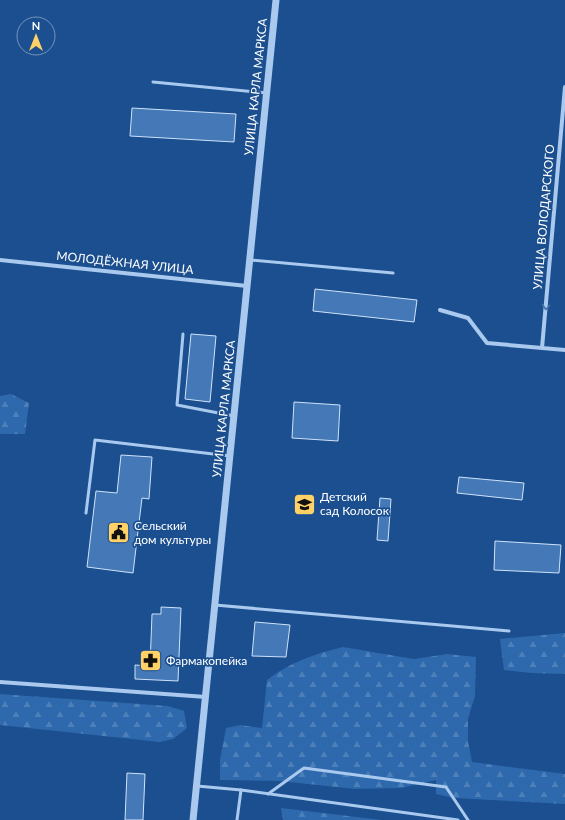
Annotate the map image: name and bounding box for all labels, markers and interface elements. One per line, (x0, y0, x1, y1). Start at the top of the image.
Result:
north arrow (16, 16, 56, 56)
street label: УЛИЦА КАРЛА МАРКСА (241, 17, 270, 156)
text: N (32, 19, 40, 32)
street label: УЛИЦА ВОЛОДАРСКОГО (530, 143, 557, 290)
street label: МОЛОДЁЖНАЯ УЛИЦА (56, 248, 195, 277)
one-way arrow (541, 304, 550, 310)
street label: УЛИЦА КАРЛА МАРКСА (209, 339, 238, 478)
place label: Детский сад Колосок (320, 489, 390, 518)
school or university icon: Детский сад Колосок (292, 491, 318, 517)
place label: Сельский дом культуры (134, 518, 211, 547)
public building icon: Сельский дом культуры (106, 520, 132, 546)
pharmacy icon: Фармакопейка (138, 648, 164, 674)
place label: Фармакопейка (166, 653, 247, 668)

